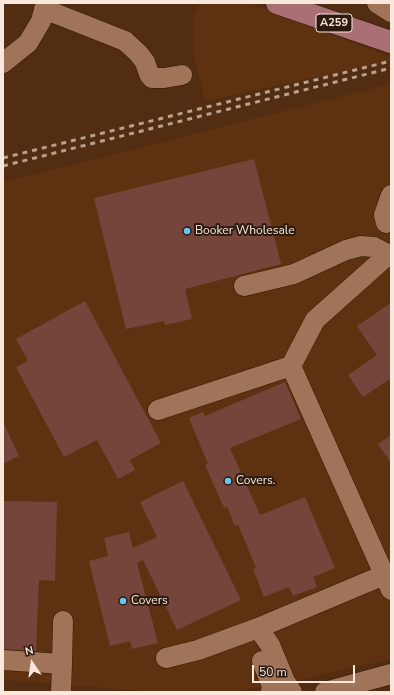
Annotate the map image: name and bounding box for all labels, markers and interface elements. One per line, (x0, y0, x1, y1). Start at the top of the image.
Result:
road number: A259 (316, 14, 352, 32)
place label: Booker Wholesale (195, 224, 295, 238)
marker: Booker Wholesale (182, 226, 192, 236)
place label: Covers. (236, 474, 275, 488)
marker: Covers. (223, 476, 233, 486)
place label: Covers (131, 594, 168, 608)
marker: Covers (118, 596, 128, 606)
north arrow (12, 643, 52, 683)
text: N (23, 643, 35, 659)
scale bar (254, 657, 357, 683)
text: 50 m (259, 664, 287, 680)

